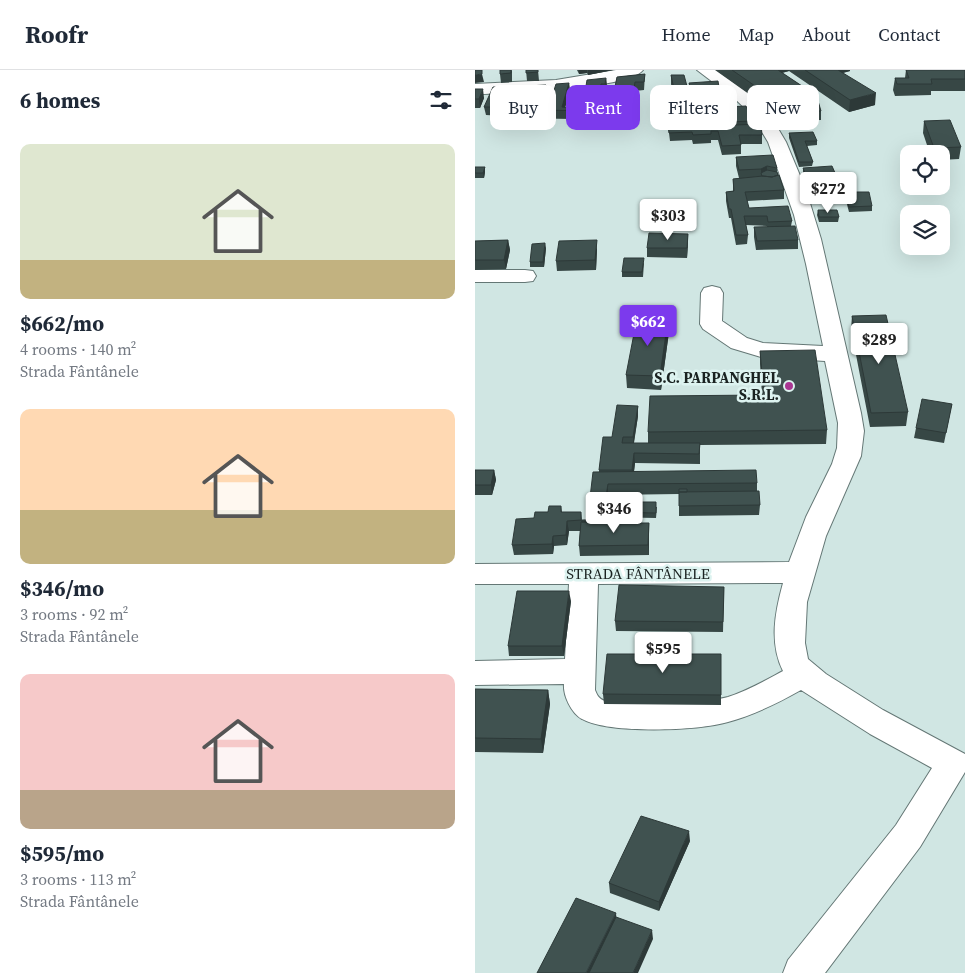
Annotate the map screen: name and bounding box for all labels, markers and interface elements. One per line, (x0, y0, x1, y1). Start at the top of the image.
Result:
text: Roofr (25, 18, 88, 51)
text: Home (662, 22, 711, 47)
text: Map (739, 22, 774, 47)
text: About (802, 22, 850, 47)
text: Contact (878, 22, 940, 47)
chip: Buy (490, 85, 556, 130)
chip: Rent (566, 85, 640, 130)
chip: Filters (650, 85, 737, 130)
chip: New (747, 85, 819, 130)
text: 6 homes (20, 86, 100, 115)
icon: filters (427, 86, 455, 114)
map controls (900, 145, 950, 255)
button: locate (900, 145, 950, 195)
pin: $272 (798, 172, 858, 214)
icon: home (193, 176, 283, 266)
text: $272 (811, 177, 845, 199)
pin: $303 (638, 198, 698, 241)
text: $303 (651, 204, 685, 226)
button: layers (900, 205, 950, 255)
pin: $662 (618, 304, 678, 347)
text: $662/mo (20, 309, 104, 338)
text: $662 (631, 310, 665, 332)
pin: $289 (849, 322, 909, 365)
text: $289 (862, 328, 896, 350)
text: 4 rooms · 140 m² (20, 338, 136, 360)
text: Strada Fântânele (20, 360, 139, 382)
place label: S.C. PARPANGHEL S.R.L. (654, 367, 779, 405)
marker: S.C. PARPANGHEL S.R.L. (783, 380, 795, 392)
icon: home (193, 441, 283, 531)
pin: $346 (584, 492, 644, 534)
text: $346 (597, 497, 631, 519)
street label: STRADA FÂNTÂNELE (566, 563, 710, 584)
text: $346/mo (20, 574, 104, 603)
text: 3 rooms · 92 m² (20, 603, 128, 625)
text: Strada Fântânele (20, 625, 139, 647)
pin: $595 (633, 632, 693, 674)
text: $595 (646, 637, 680, 659)
icon: home (193, 706, 283, 796)
text: $595/mo (20, 839, 104, 868)
text: 3 rooms · 113 m² (20, 868, 136, 890)
text: Strada Fântânele (20, 890, 139, 912)

